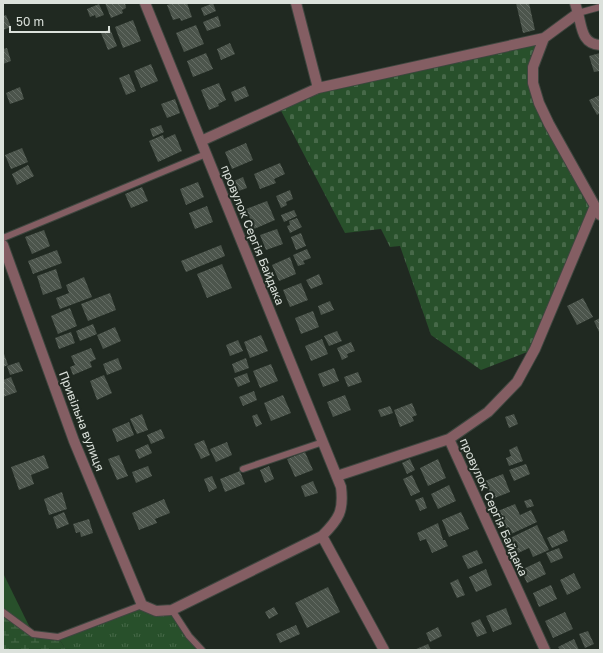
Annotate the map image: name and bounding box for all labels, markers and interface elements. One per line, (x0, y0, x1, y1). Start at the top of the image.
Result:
scale bar (10, 8, 109, 34)
text: 50 m (16, 14, 44, 29)
street label: провулок Сергія Байдака (218, 163, 288, 307)
street label: Привільна вулиця (56, 369, 108, 473)
street label: провулок Сергія Байдака (457, 436, 531, 578)

